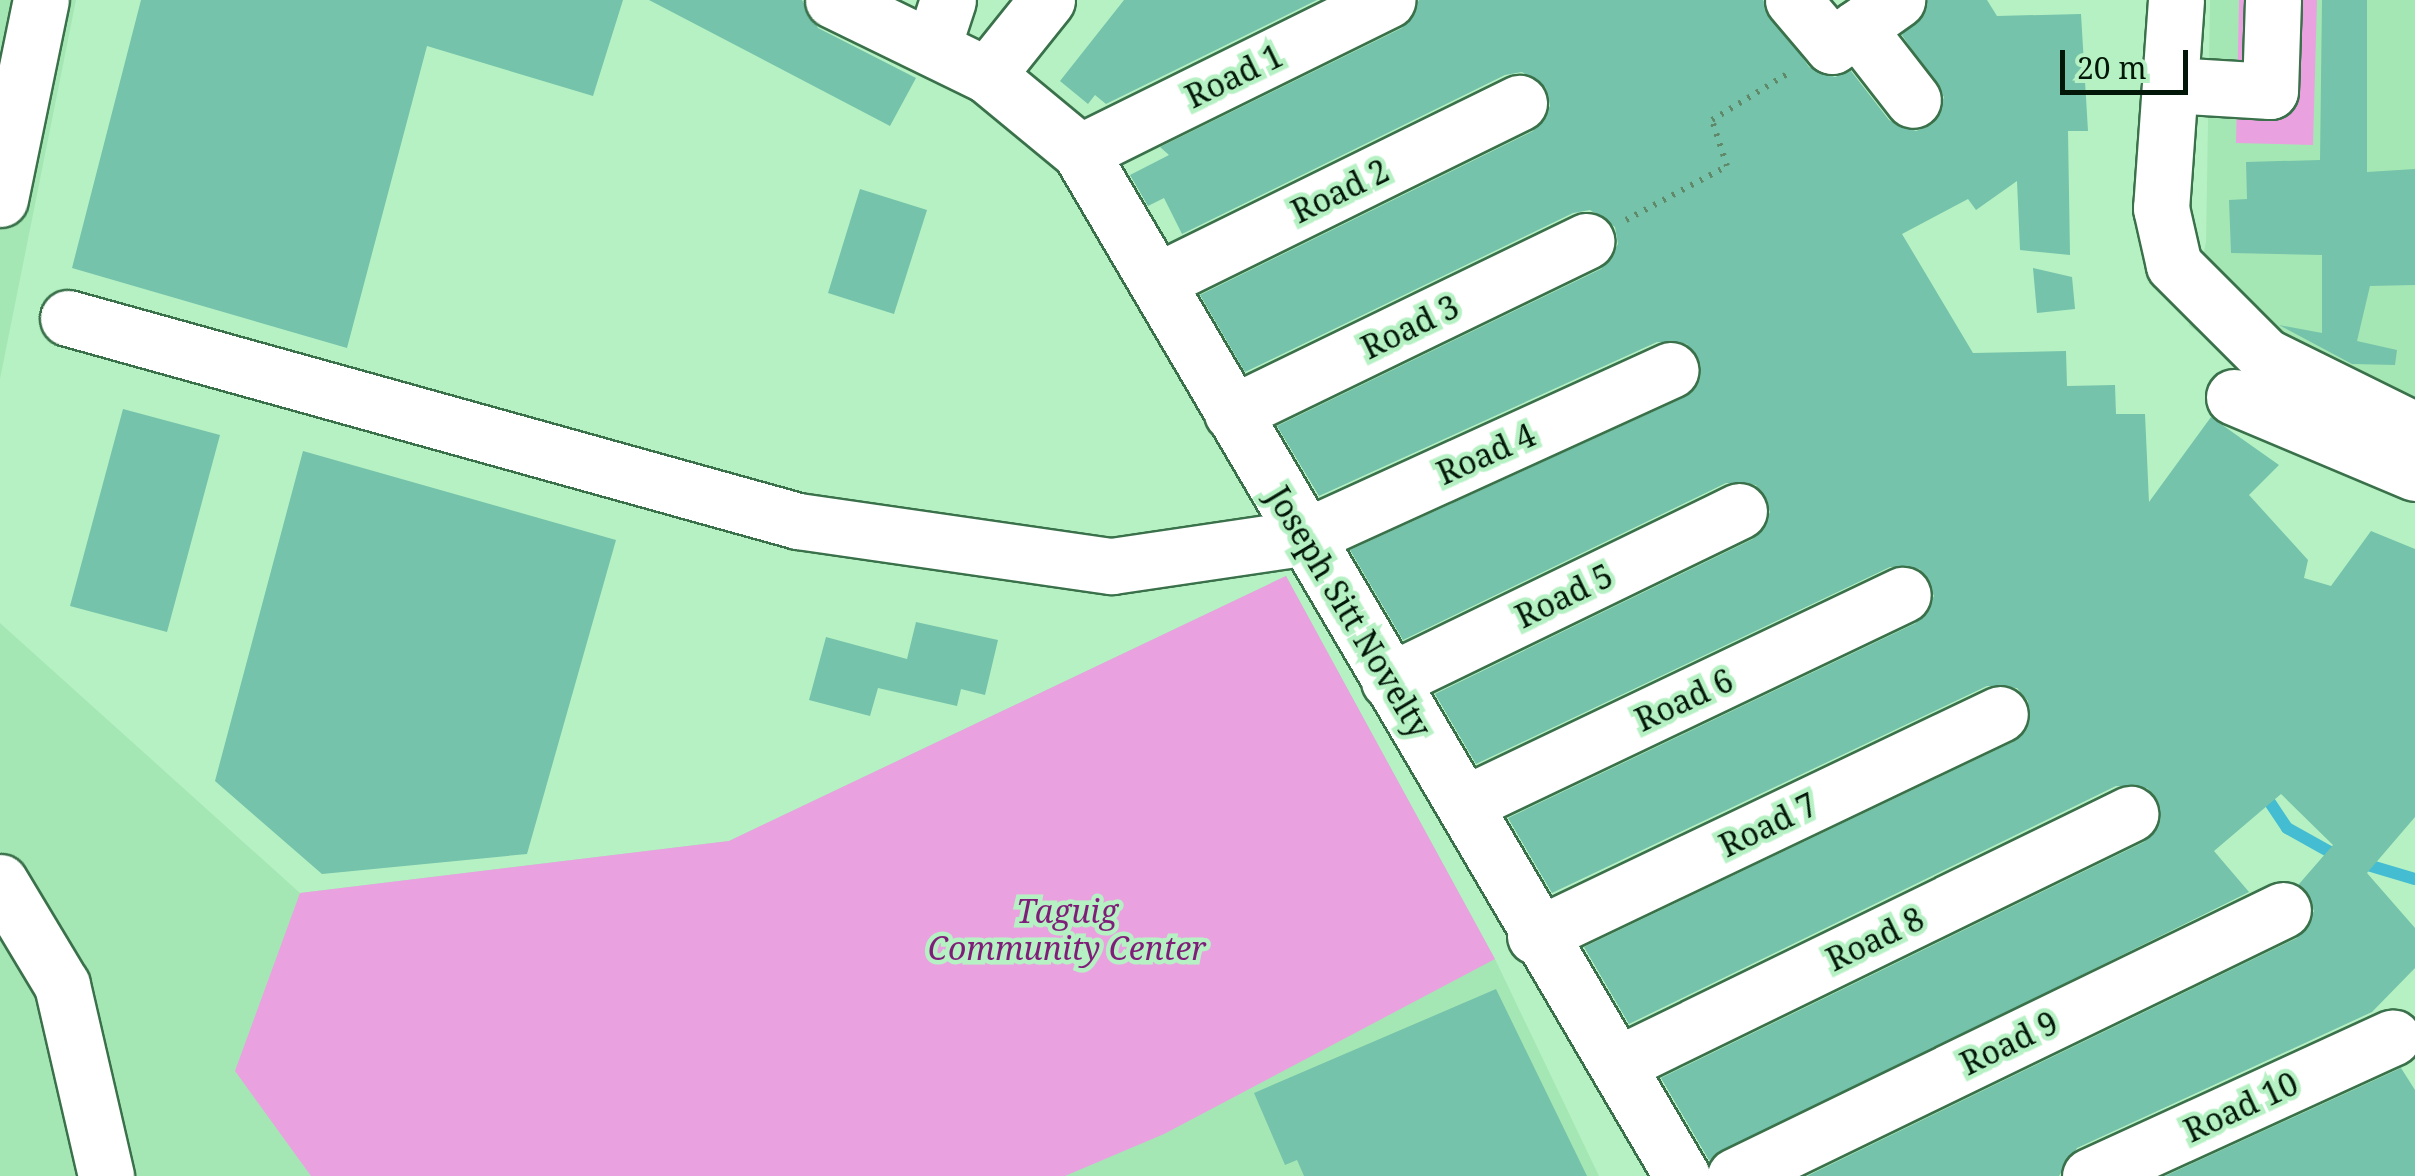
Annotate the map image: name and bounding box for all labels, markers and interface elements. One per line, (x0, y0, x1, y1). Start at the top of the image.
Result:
scale bar (2065, 30, 2192, 92)
street label: Road 1 (1179, 36, 1289, 116)
text: 20 m (2077, 47, 2147, 88)
street label: Road 2 (1285, 151, 1395, 231)
street label: Road 3 (1355, 287, 1465, 367)
street label: Road 4 (1431, 415, 1541, 493)
street label: Joseph Sitt Novelty (1259, 480, 1439, 744)
street label: Road 5 (1509, 556, 1619, 636)
street label: Road 6 (1629, 661, 1739, 739)
street label: Road 7 (1713, 785, 1823, 865)
park label: Taguig Community Center (928, 893, 1206, 968)
street label: Road 8 (1820, 899, 1930, 979)
street label: Road 9 (1954, 1003, 2064, 1083)
street label: Road 10 (2178, 1064, 2304, 1150)

